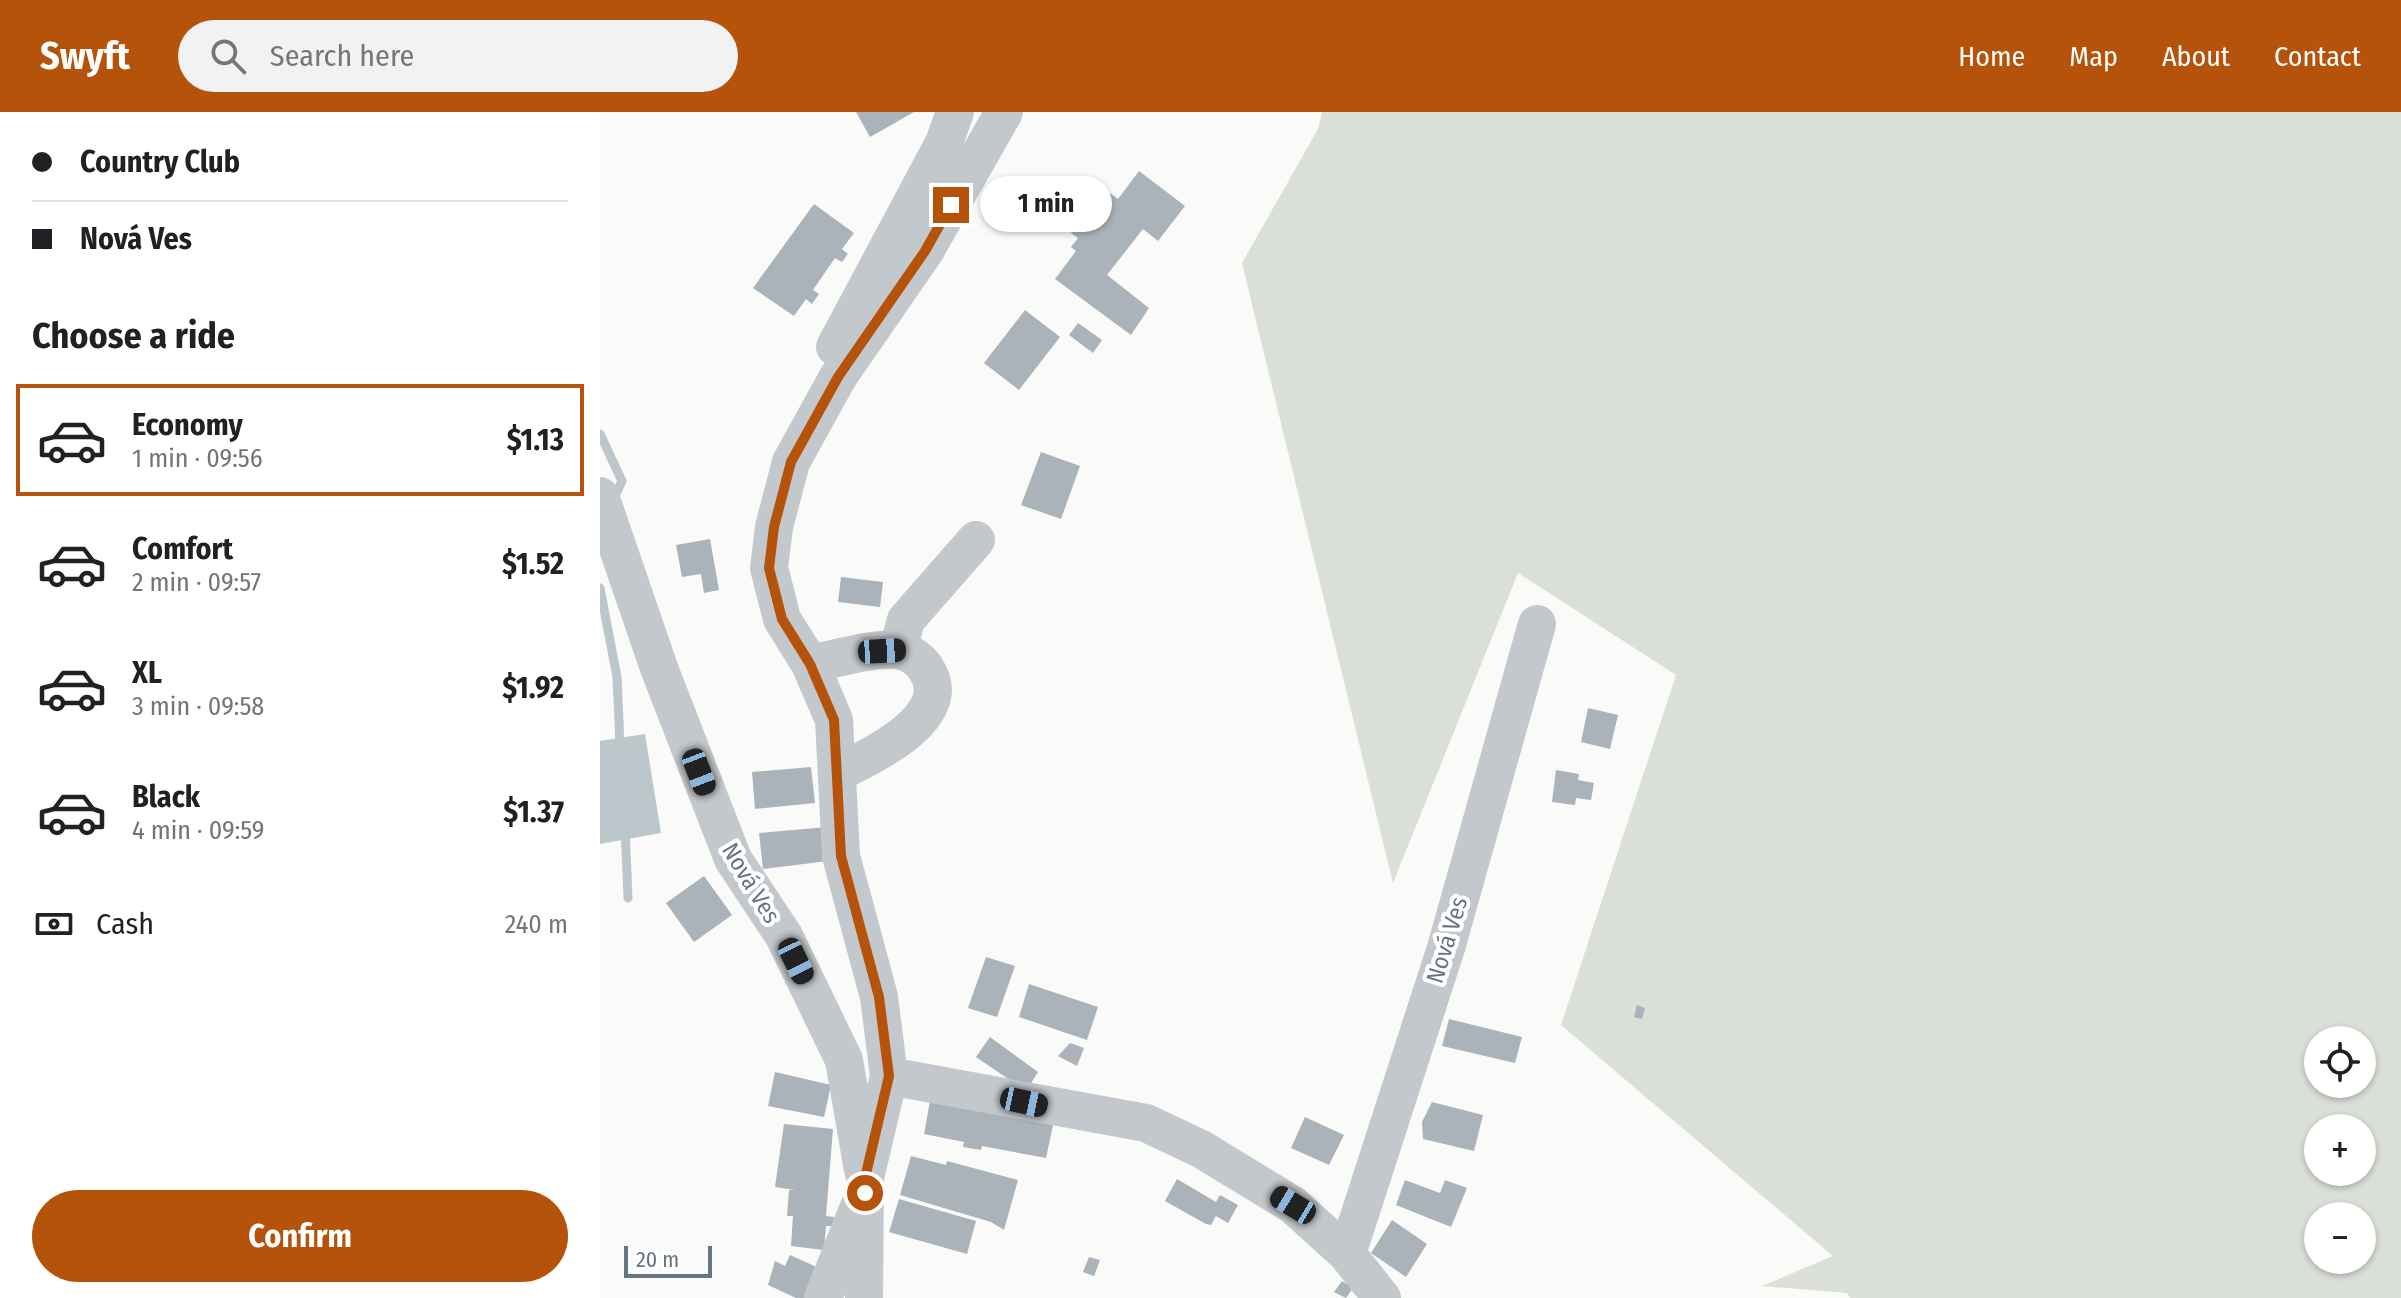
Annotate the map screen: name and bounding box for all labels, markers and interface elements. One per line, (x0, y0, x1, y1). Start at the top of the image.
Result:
search box (178, 20, 738, 92)
text: Swyft (40, 33, 130, 79)
icon: search (206, 34, 250, 78)
text: Search here (270, 38, 414, 74)
text: Home (1958, 40, 2025, 73)
text: Map (2069, 40, 2118, 73)
text: About (2162, 40, 2230, 73)
text: Contact (2274, 40, 2361, 73)
text: Country Club (80, 144, 240, 180)
callout: 1 min (979, 177, 1111, 233)
route end (933, 187, 969, 223)
text: 1 min (1018, 188, 1074, 219)
text: Nová Ves (80, 221, 192, 257)
text: Choose a ride (32, 314, 235, 358)
icon: car (36, 404, 108, 476)
text: Economy (132, 407, 243, 443)
text: $1.13 (507, 422, 564, 458)
text: 1 min · 09:56 (132, 443, 263, 474)
icon: car (36, 528, 108, 600)
text: Comfort (132, 531, 233, 567)
text: $1.52 (502, 546, 564, 582)
text: 2 min · 09:57 (132, 567, 261, 598)
car (857, 638, 907, 664)
icon: car (36, 652, 108, 724)
text: XL (132, 655, 162, 691)
text: $1.92 (502, 670, 564, 706)
text: 3 min · 09:58 (132, 691, 264, 722)
car (679, 745, 719, 799)
icon: car (36, 776, 108, 848)
text: Black (132, 779, 200, 815)
text: $1.37 (503, 794, 564, 830)
text: 4 min · 09:59 (132, 815, 264, 846)
street label: Nová Ves (716, 838, 786, 928)
street label: Nová Ves (1421, 894, 1473, 986)
icon: cash (32, 902, 76, 946)
text: Cash (96, 906, 154, 942)
text: 240 m (505, 909, 568, 940)
car (775, 934, 817, 988)
map controls (2304, 1026, 2376, 1274)
button: locate (2304, 1026, 2376, 1098)
car (998, 1085, 1050, 1119)
button: + (2304, 1114, 2376, 1186)
route start (847, 1175, 883, 1211)
car (1266, 1182, 1320, 1228)
button: Confirm (32, 1190, 568, 1282)
button: − (2304, 1202, 2376, 1274)
scale bar (624, 1242, 712, 1278)
text: 20 m (636, 1246, 679, 1273)

